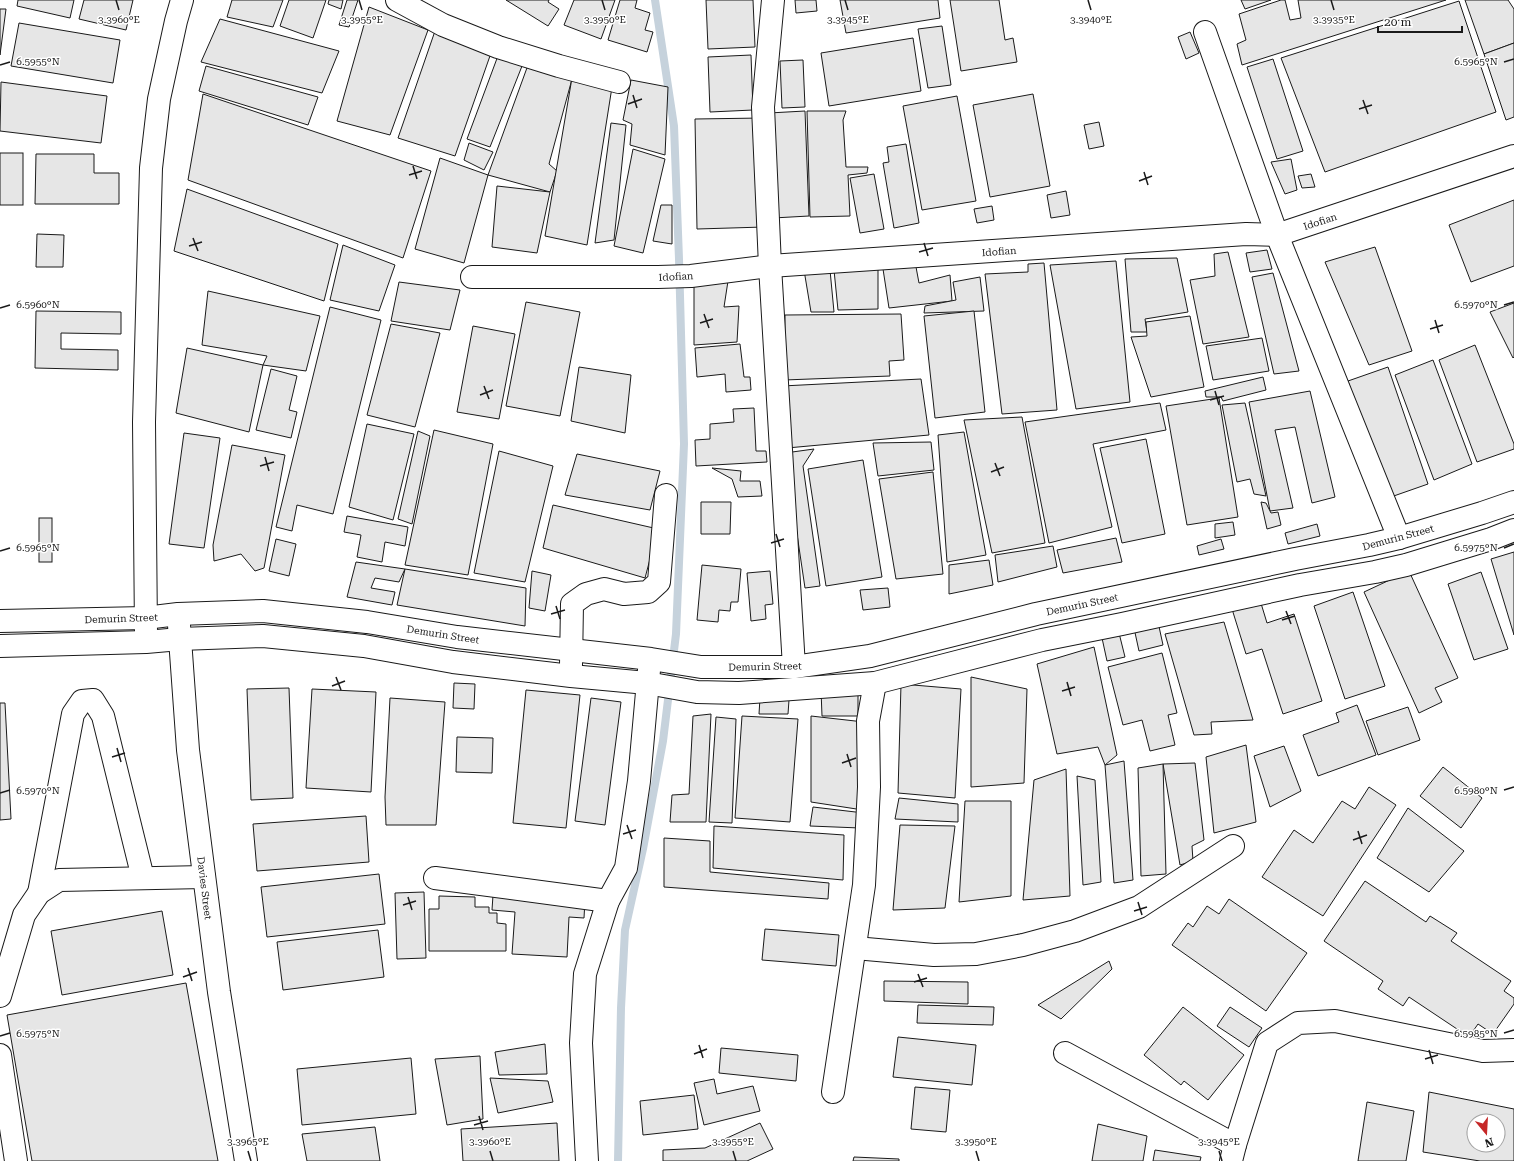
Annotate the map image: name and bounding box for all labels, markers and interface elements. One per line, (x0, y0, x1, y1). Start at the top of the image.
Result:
scale bar (1378, 8, 1462, 34)
text: 3.3960°E (98, 14, 140, 25)
text: 3.3955°E (341, 14, 383, 25)
text: 3.3950°E (584, 14, 626, 25)
text: 3.3945°E (827, 14, 869, 25)
text: 3.3940°E (1070, 14, 1112, 25)
text: 3.3935°E (1313, 14, 1355, 25)
text: 20 m (1384, 15, 1411, 29)
text: 6.5955°N (16, 56, 60, 67)
text: 6.5965°N (1454, 56, 1498, 67)
street label: Idofian (1302, 211, 1339, 232)
street label: Idofian (981, 245, 1017, 258)
street label: Idofian (658, 270, 694, 283)
text: 6.5960°N (16, 299, 60, 310)
text: 6.5970°N (1454, 299, 1498, 310)
street label: Demurin Street (1361, 523, 1435, 552)
text: 6.5965°N (16, 542, 60, 553)
text: 6.5975°N (1454, 542, 1498, 553)
street label: Demurin Street (1045, 591, 1119, 618)
street label: Demurin Street (84, 612, 158, 625)
street label: Demurin Street (406, 623, 480, 646)
street label: Demurin Street (728, 660, 802, 673)
text: 6.5970°N (16, 785, 60, 796)
text: 6.5980°N (1454, 785, 1498, 796)
street label: Davies Street (195, 856, 214, 920)
text: 6.5975°N (16, 1028, 60, 1039)
text: 6.5985°N (1454, 1028, 1498, 1039)
north arrow (1466, 1113, 1506, 1153)
text: N (1482, 1135, 1495, 1150)
text: 3.3965°E (227, 1136, 269, 1147)
text: 3.3960°E (469, 1136, 511, 1147)
text: 3.3955°E (712, 1136, 754, 1147)
text: 3.3950°E (955, 1136, 997, 1147)
text: 3.3945°E (1198, 1136, 1240, 1147)

